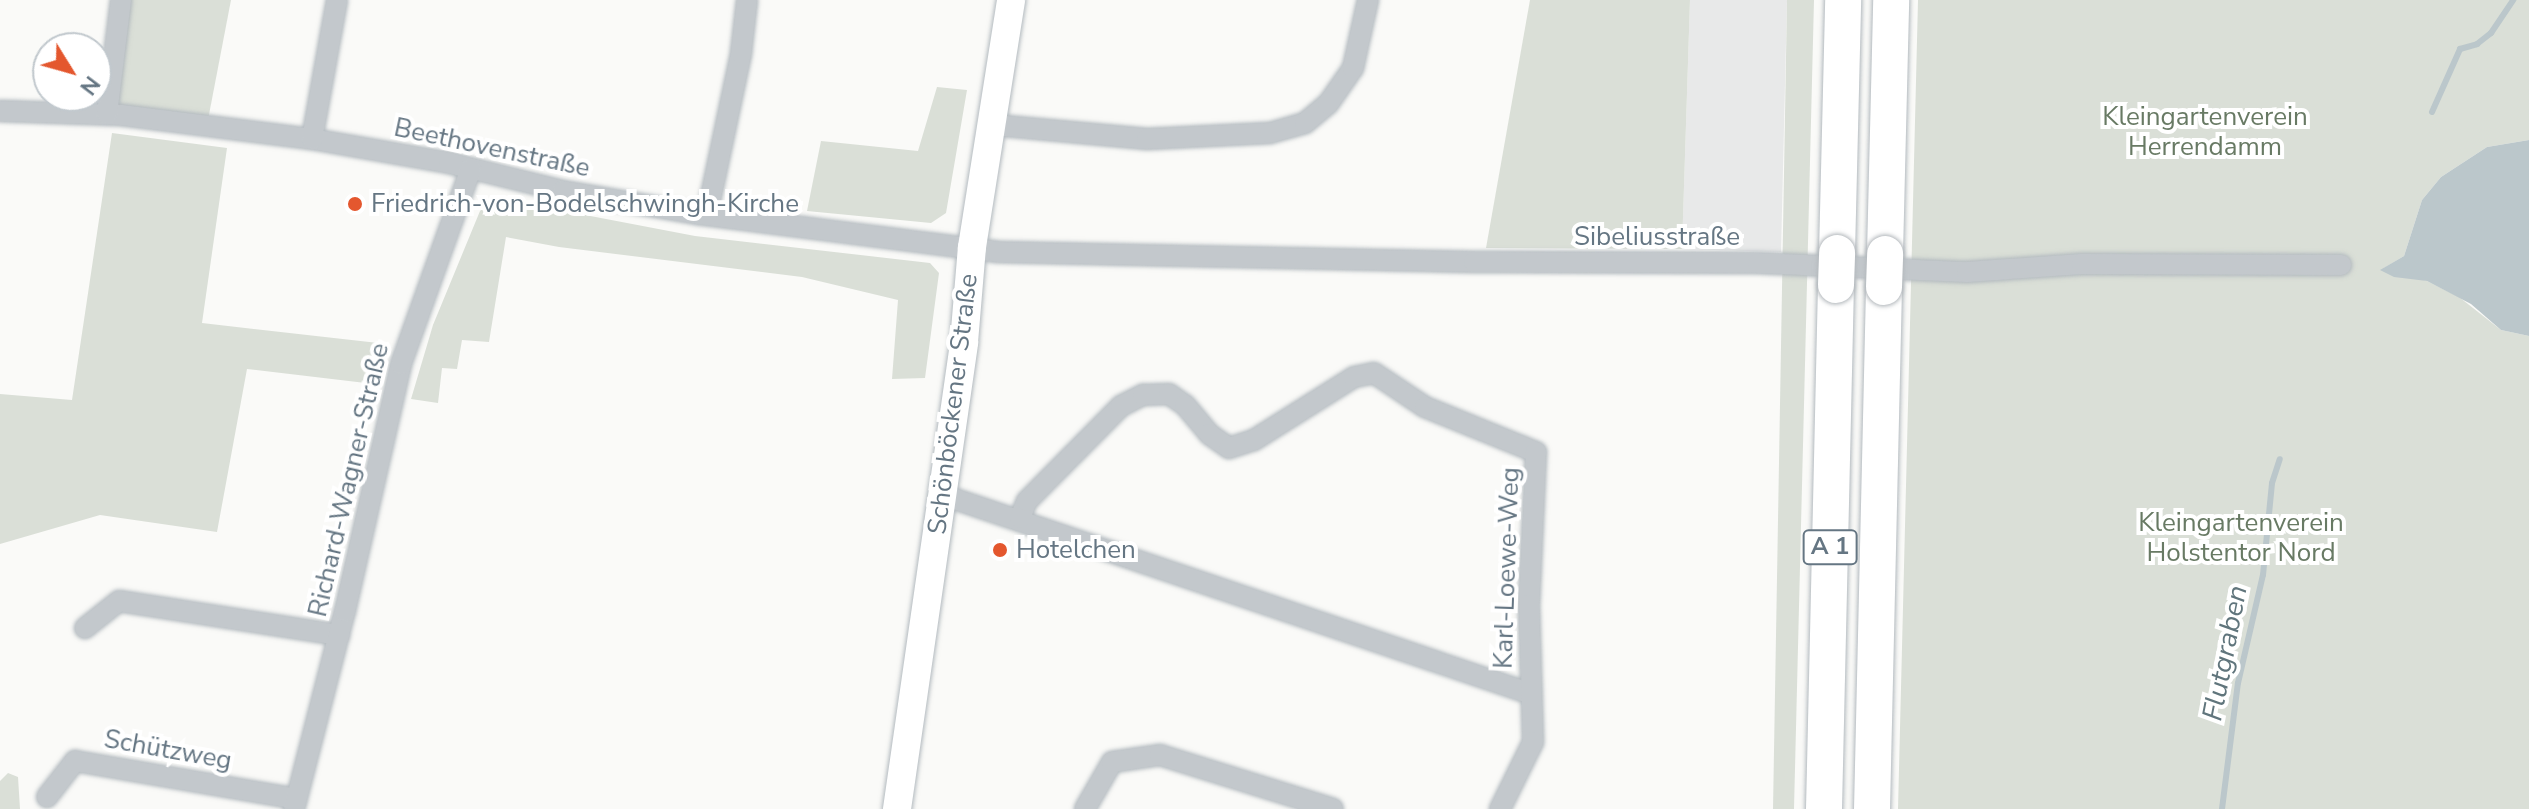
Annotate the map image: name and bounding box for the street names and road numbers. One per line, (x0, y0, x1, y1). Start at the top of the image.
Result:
street label: Beethovenstraße (391, 112, 593, 184)
street label: Sibeliusstraße (1574, 221, 1740, 253)
street label: Schönböckener Straße (922, 272, 984, 536)
street label: Richard-Wagner-Straße (302, 340, 396, 620)
street label: Karl-Loewe-Weg (1488, 467, 1526, 669)
road number: A 1 (1802, 527, 1858, 567)
street label: Schützweg (102, 723, 234, 777)

